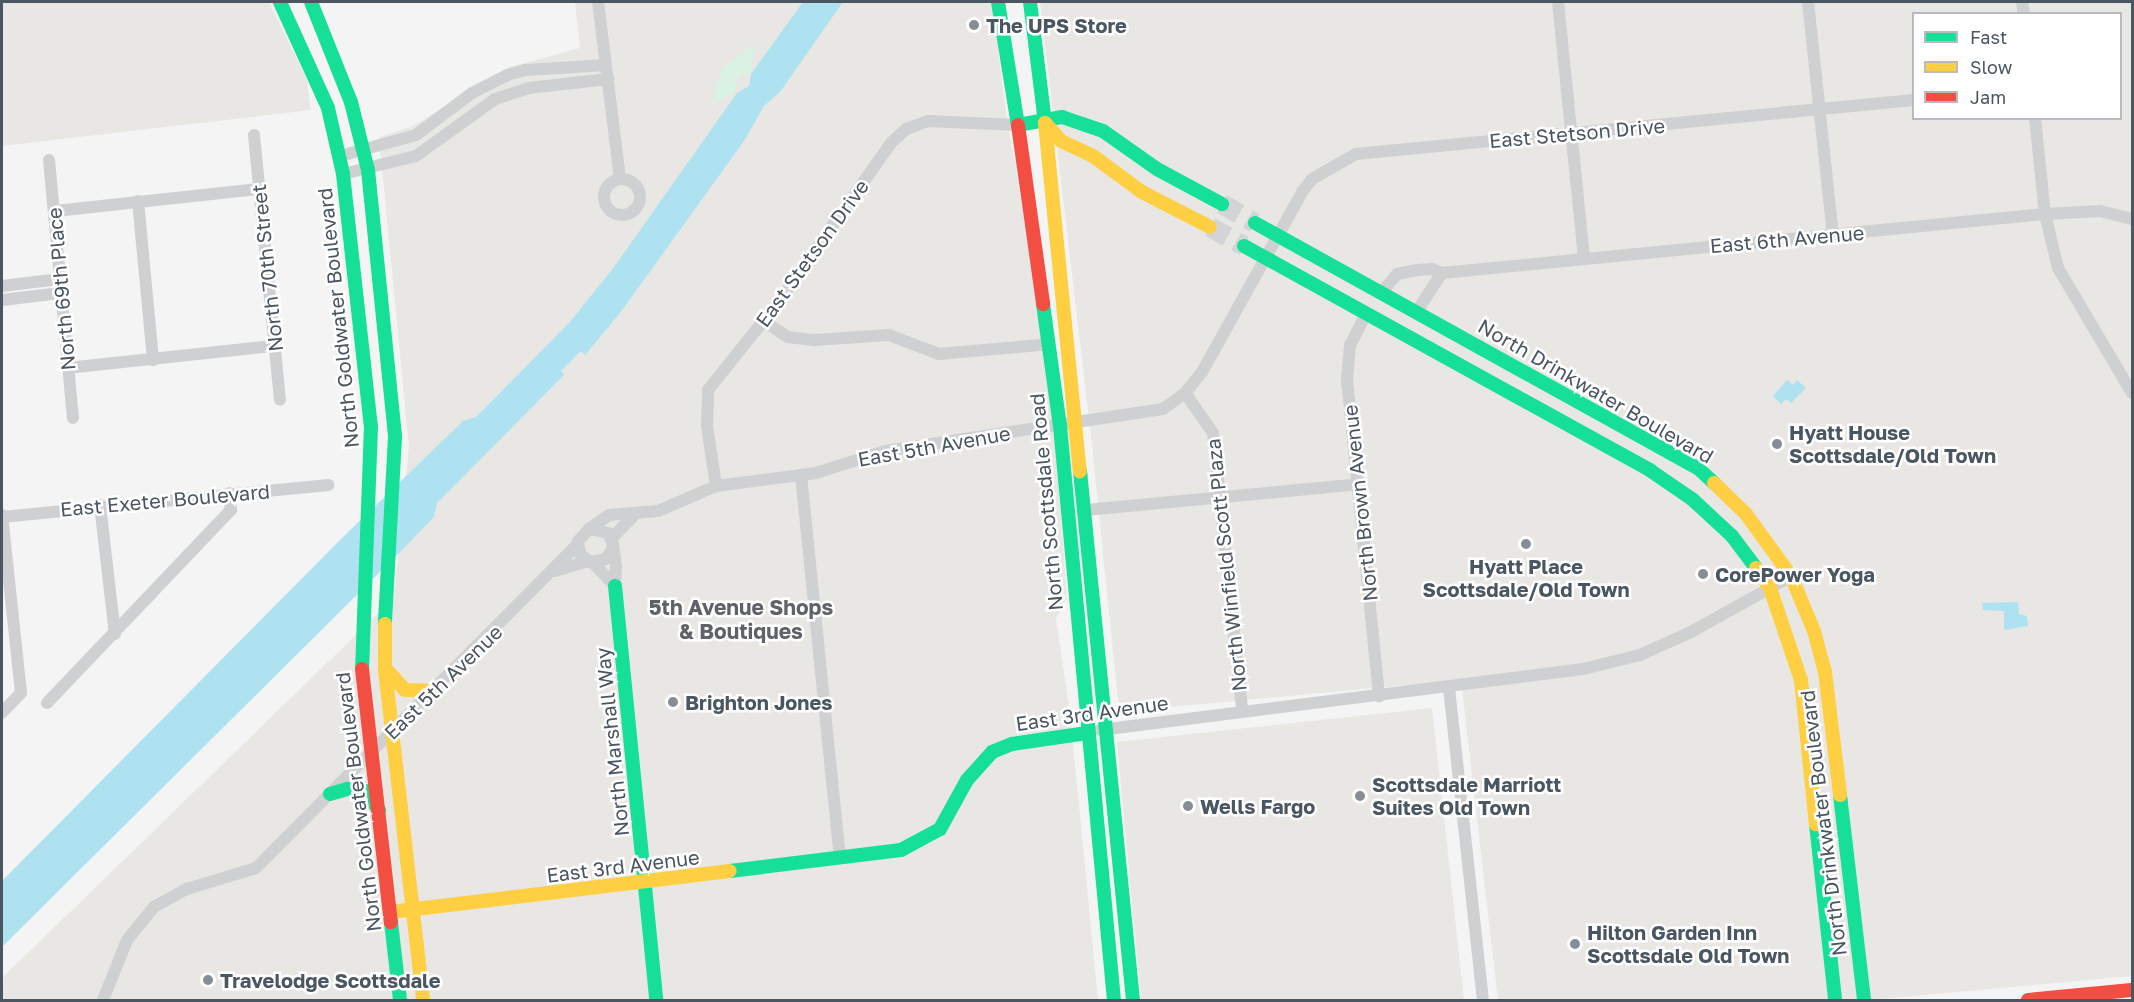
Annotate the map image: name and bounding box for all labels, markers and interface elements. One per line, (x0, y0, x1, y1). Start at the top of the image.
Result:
legend (1912, 12, 2122, 120)
place label: The UPS Store (986, 13, 1127, 37)
marker: The UPS Store (967, 18, 981, 32)
text: Fast (1970, 26, 2007, 48)
text: Slow (1970, 56, 2012, 78)
text: Jam (1970, 86, 2006, 108)
street label: East Stetson Drive (1488, 113, 1666, 153)
street label: East Stetson Drive (750, 175, 874, 331)
street label: North 70th Street (246, 183, 288, 353)
street label: North Goldwater Boulevard (312, 187, 364, 449)
street label: North 69th Place (42, 207, 80, 371)
street label: East 6th Avenue (1709, 220, 1865, 258)
street label: North Drinkwater Boulevard (1474, 314, 1718, 468)
street label: North Scottsdale Road (1025, 392, 1067, 612)
street label: North Brown Avenue (1338, 403, 1382, 603)
place label: Hyatt House Scottsdale/Old Town (1789, 420, 1996, 467)
street label: East 5th Avenue (856, 421, 1012, 471)
street label: North Winfield Scott Plaza (1201, 437, 1251, 693)
marker: Hyatt House Scottsdale/Old Town (1770, 437, 1784, 451)
street label: East Exeter Boulevard (59, 479, 271, 521)
marker: Hyatt Place Scottsdale/Old Town (1519, 537, 1533, 551)
place label: Hyatt Place Scottsdale/Old Town (1422, 554, 1630, 601)
place label: CorePower Yoga (1715, 562, 1875, 586)
marker: CorePower Yoga (1696, 567, 1710, 581)
district label: 5th Avenue Shops & Boutiques (649, 594, 833, 644)
street label: East 5th Avenue (379, 620, 507, 744)
street label: North Marshall Way (590, 647, 634, 837)
street label: North Goldwater Boulevard (330, 671, 386, 933)
street label: North Drinkwater Boulevard (1795, 689, 1851, 957)
place label: Brighton Jones (685, 690, 832, 714)
street label: East 3rd Avenue (1014, 690, 1170, 736)
marker: Brighton Jones (666, 695, 680, 709)
place label: Scottsdale Marriott Suites Old Town (1372, 772, 1561, 819)
marker: Scottsdale Marriott Suites Old Town (1353, 789, 1367, 803)
place label: Wells Fargo (1200, 794, 1315, 818)
marker: Wells Fargo (1181, 799, 1195, 813)
street label: East 3rd Avenue (545, 845, 701, 887)
place label: Hilton Garden Inn Scottsdale Old Town (1587, 921, 1789, 968)
marker: Hilton Garden Inn Scottsdale Old Town (1568, 937, 1582, 951)
place label: Travelodge Scottsdale (220, 968, 441, 992)
marker: Travelodge Scottsdale (201, 973, 215, 987)

